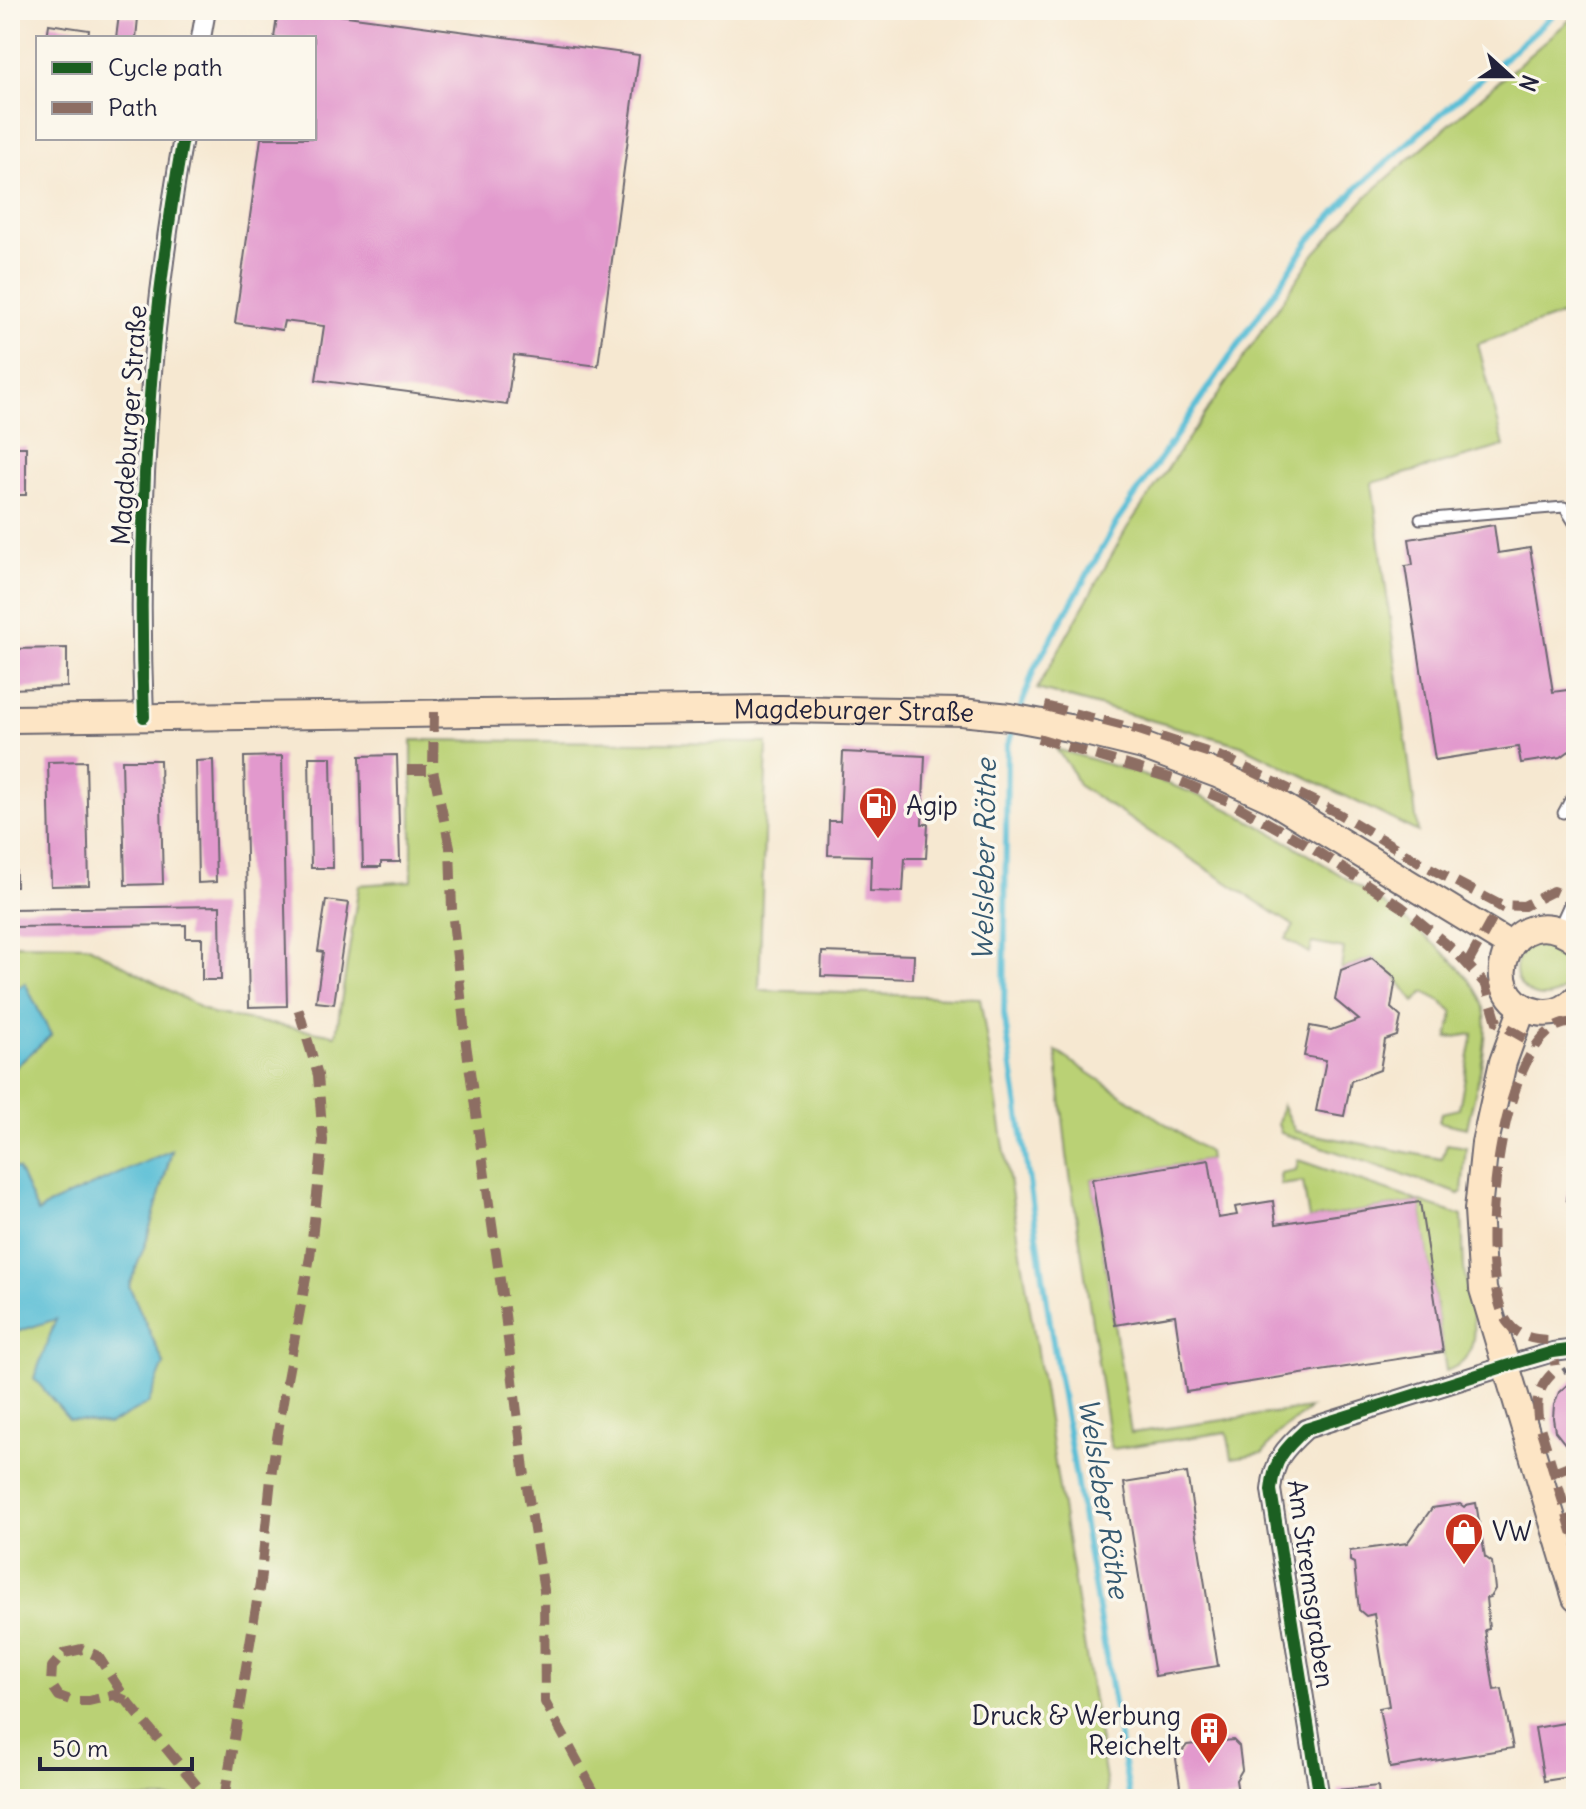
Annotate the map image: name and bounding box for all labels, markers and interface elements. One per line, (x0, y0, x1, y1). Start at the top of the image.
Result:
legend (36, 36, 316, 140)
north arrow (1470, 36, 1550, 116)
text: Cycle path (108, 52, 223, 82)
text: N (1513, 71, 1544, 95)
text: Path (108, 92, 158, 122)
street label: Magdeburger Straße (104, 304, 153, 546)
street label: Magdeburger Straße (733, 692, 976, 729)
water label: Welsleber Röthe (964, 757, 1004, 961)
fuel station icon: Agip (857, 785, 899, 840)
place label: Agip (906, 789, 958, 822)
water label: Welsleber Röthe (1070, 1395, 1138, 1603)
street label: Am Stremsgraben (1281, 1478, 1342, 1690)
shop icon: VW (1443, 1511, 1485, 1566)
place label: VW (1492, 1515, 1532, 1548)
place label: Druck & Werbung Reichelt (972, 1699, 1181, 1762)
building icon: Druck & Werbung Reichelt (1188, 1710, 1230, 1765)
scale bar (40, 1721, 192, 1771)
text: 50 m (52, 1733, 108, 1763)

